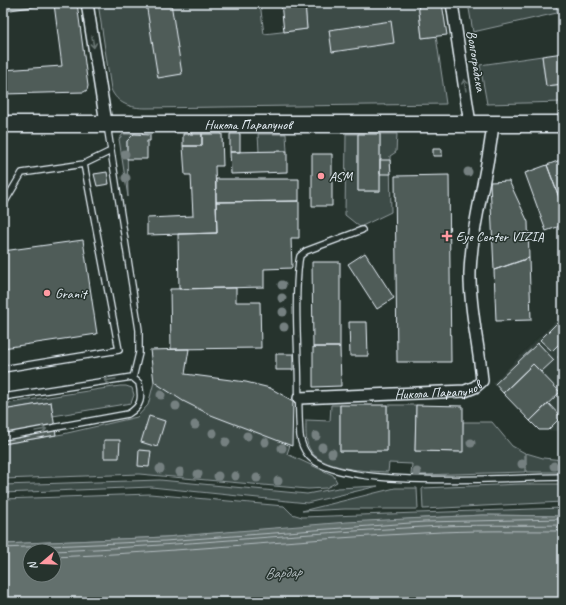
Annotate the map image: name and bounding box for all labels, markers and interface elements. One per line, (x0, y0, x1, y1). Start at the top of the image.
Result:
street label: Волгоградска (463, 29, 489, 94)
one-way arrow (89, 35, 97, 48)
one-way arrow (460, 79, 468, 92)
street label: Никола Парапунов (205, 116, 294, 133)
place label: ASM (329, 168, 353, 185)
marker: ASM (316, 171, 326, 181)
place label: Eye Center VIZIA (456, 228, 545, 245)
marker: Eye Center VIZIA (441, 230, 453, 242)
place label: Granit (55, 285, 89, 302)
marker: Granit (42, 288, 52, 298)
street label: Никола Парапунов (394, 375, 487, 402)
one-way arrow (104, 376, 117, 384)
one-way arrow (34, 426, 47, 434)
north arrow (22, 543, 62, 583)
text: N (24, 559, 40, 572)
water label: Вардар (264, 562, 304, 583)

